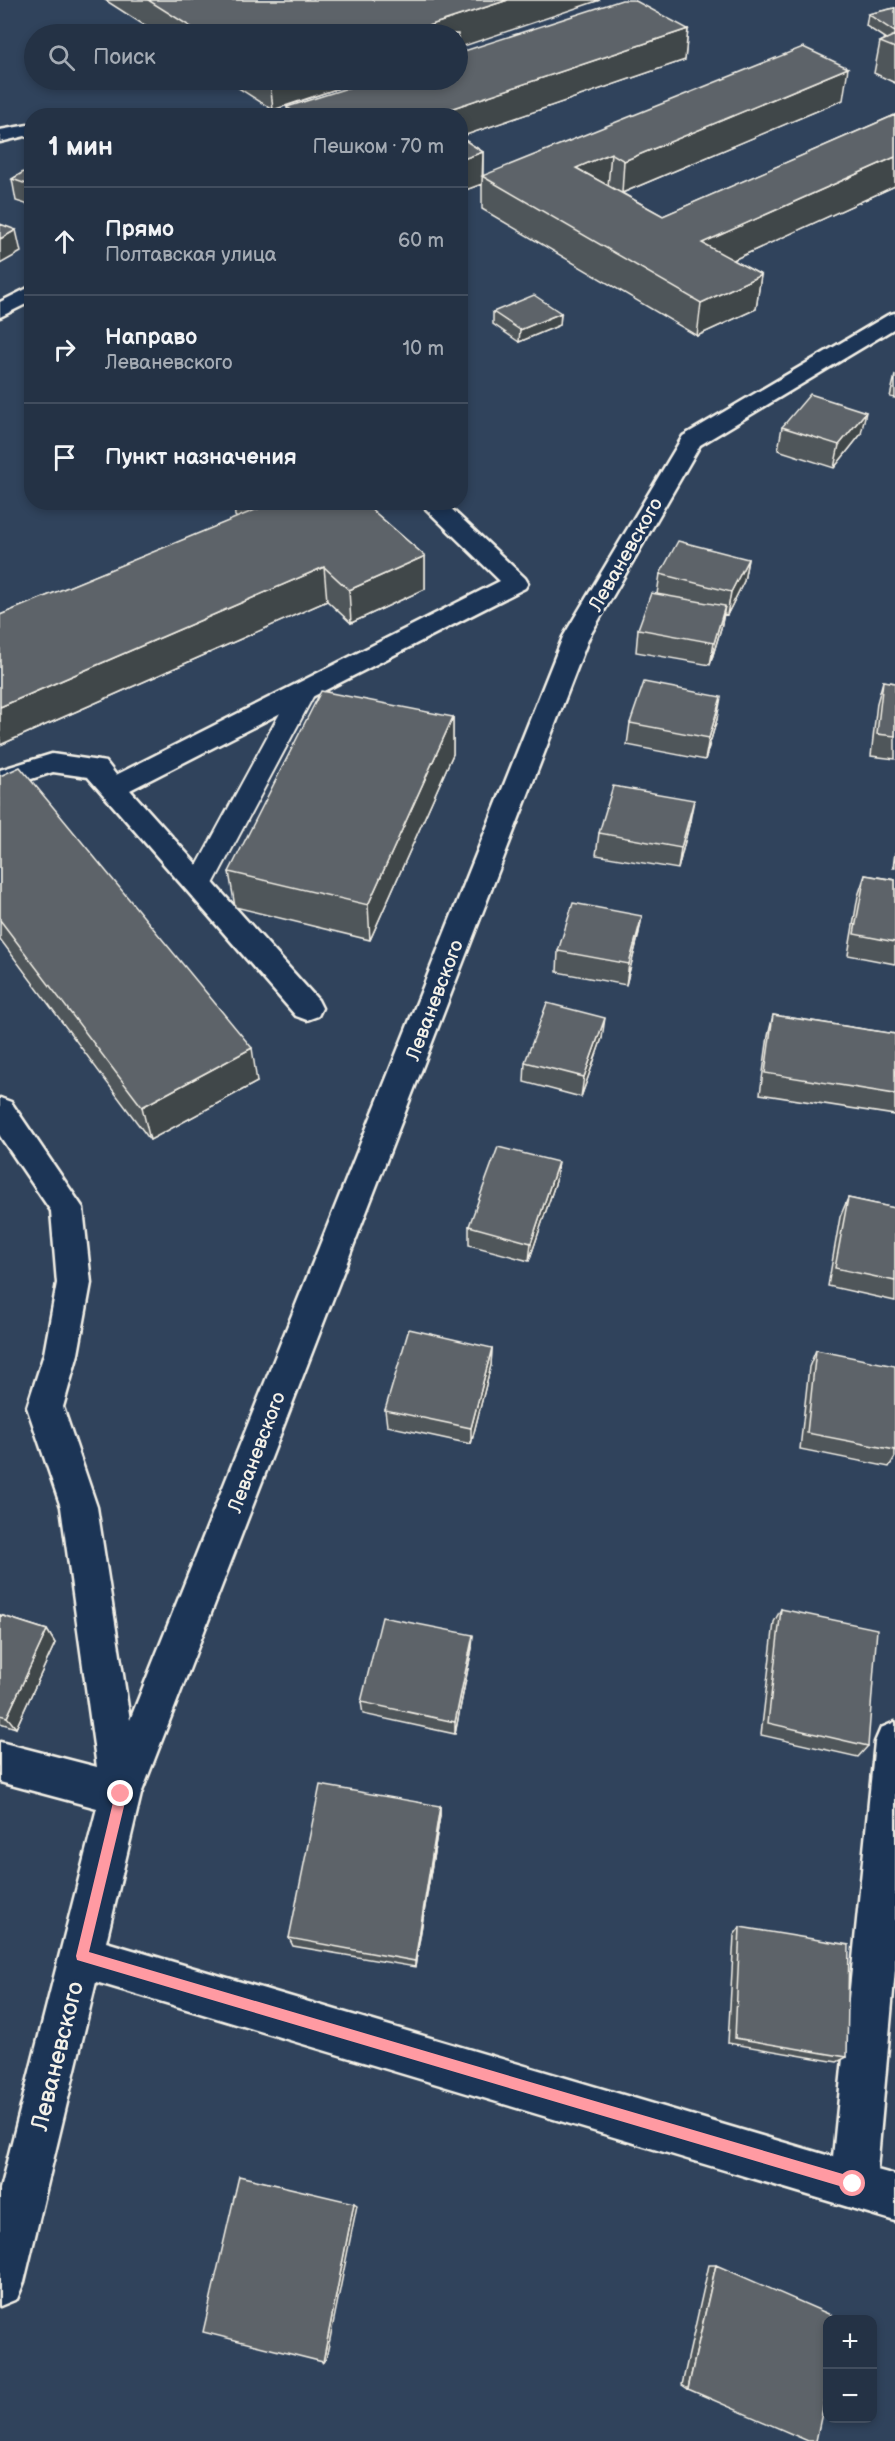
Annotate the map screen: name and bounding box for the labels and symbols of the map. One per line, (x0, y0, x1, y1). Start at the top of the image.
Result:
street label: Леваневского (583, 493, 668, 617)
street label: Леваневского (401, 937, 469, 1065)
street label: Леваневского (223, 1389, 291, 1517)
route end (107, 1780, 133, 1806)
street label: Леваневского (25, 1978, 90, 2135)
route start (839, 2170, 865, 2196)

